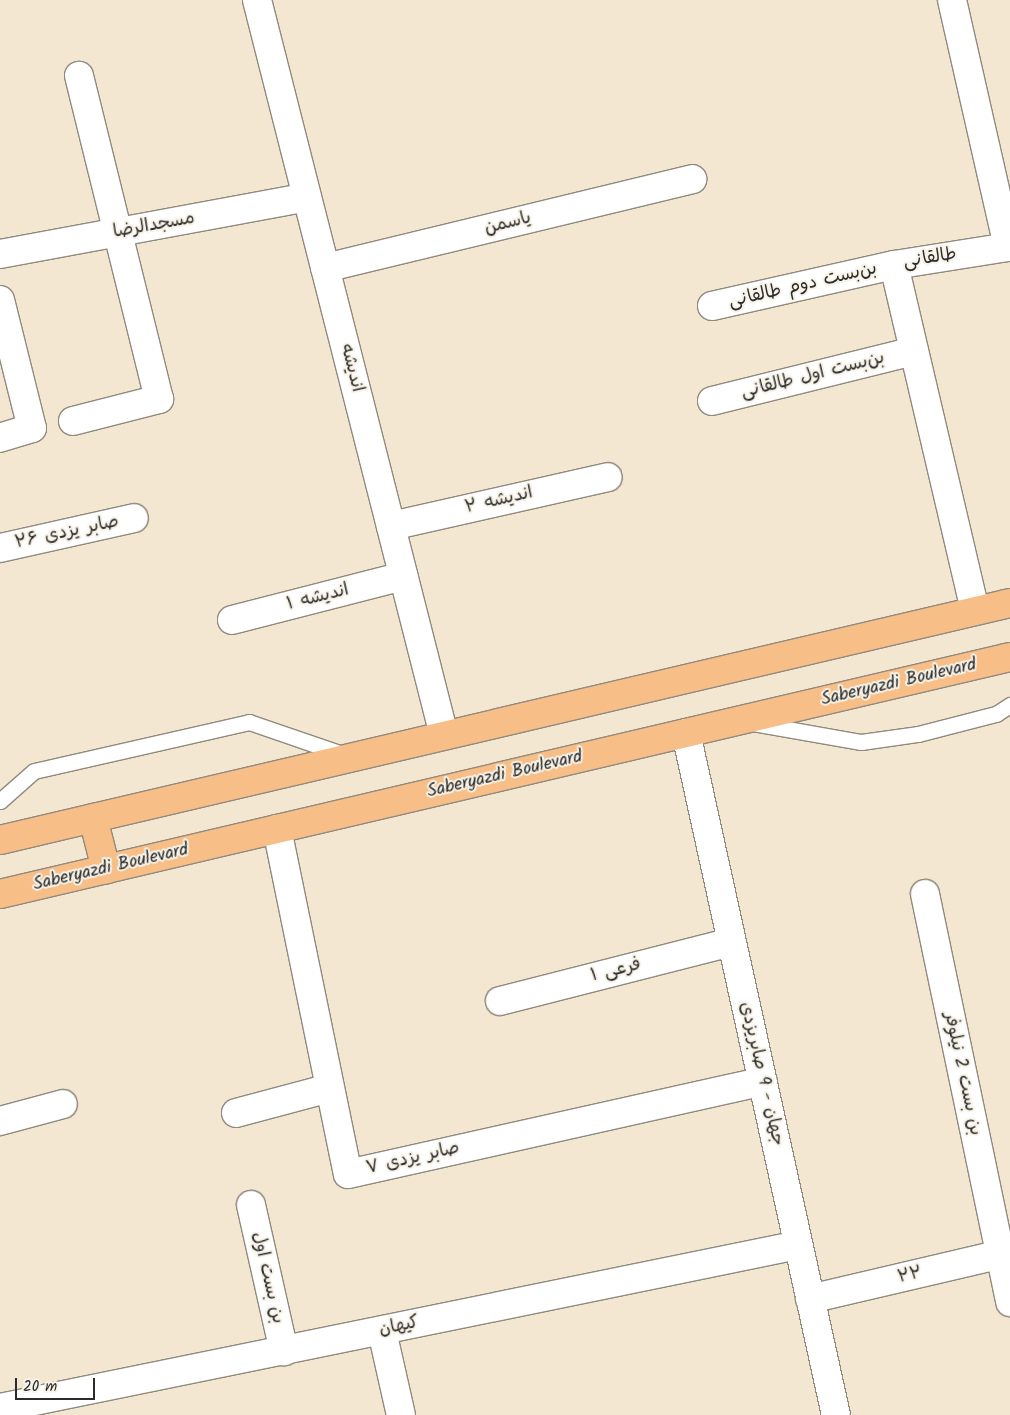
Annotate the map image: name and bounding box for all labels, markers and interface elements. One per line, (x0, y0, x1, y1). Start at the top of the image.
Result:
street label: مسجدالرضا (112, 208, 196, 244)
street label: یاسمن (482, 208, 534, 240)
street label: طالقانی (902, 244, 958, 274)
street label: بن‌بست دوم طالقانی (727, 258, 879, 314)
street label: اندیشه (335, 341, 367, 395)
street label: بن‌بست اول طالقانی (739, 348, 887, 404)
street label: اندیشه ۲ (463, 483, 535, 519)
street label: صابر یزدی ۲۶ (13, 511, 121, 555)
street label: اندیشه ۱ (285, 580, 351, 616)
street label: Saberyazdi Boulevard (819, 655, 979, 711)
street label: Saberyazdi Boulevard (425, 747, 585, 803)
street label: Saberyazdi Boulevard (31, 840, 191, 896)
street label: فرعی ۱ (589, 954, 643, 988)
street label: جهان - 9 صابریزدی (734, 1000, 788, 1148)
street label: بن بست 2 نیلوفر (938, 1010, 986, 1138)
street label: صابر یزدی ۷ (364, 1138, 462, 1180)
street label: بن بست اول (246, 1230, 288, 1326)
street label: ۲۲ (896, 1263, 924, 1289)
street label: کیهان (377, 1312, 421, 1342)
scale bar (18, 1368, 98, 1400)
text: 20 m (23, 1375, 57, 1399)

